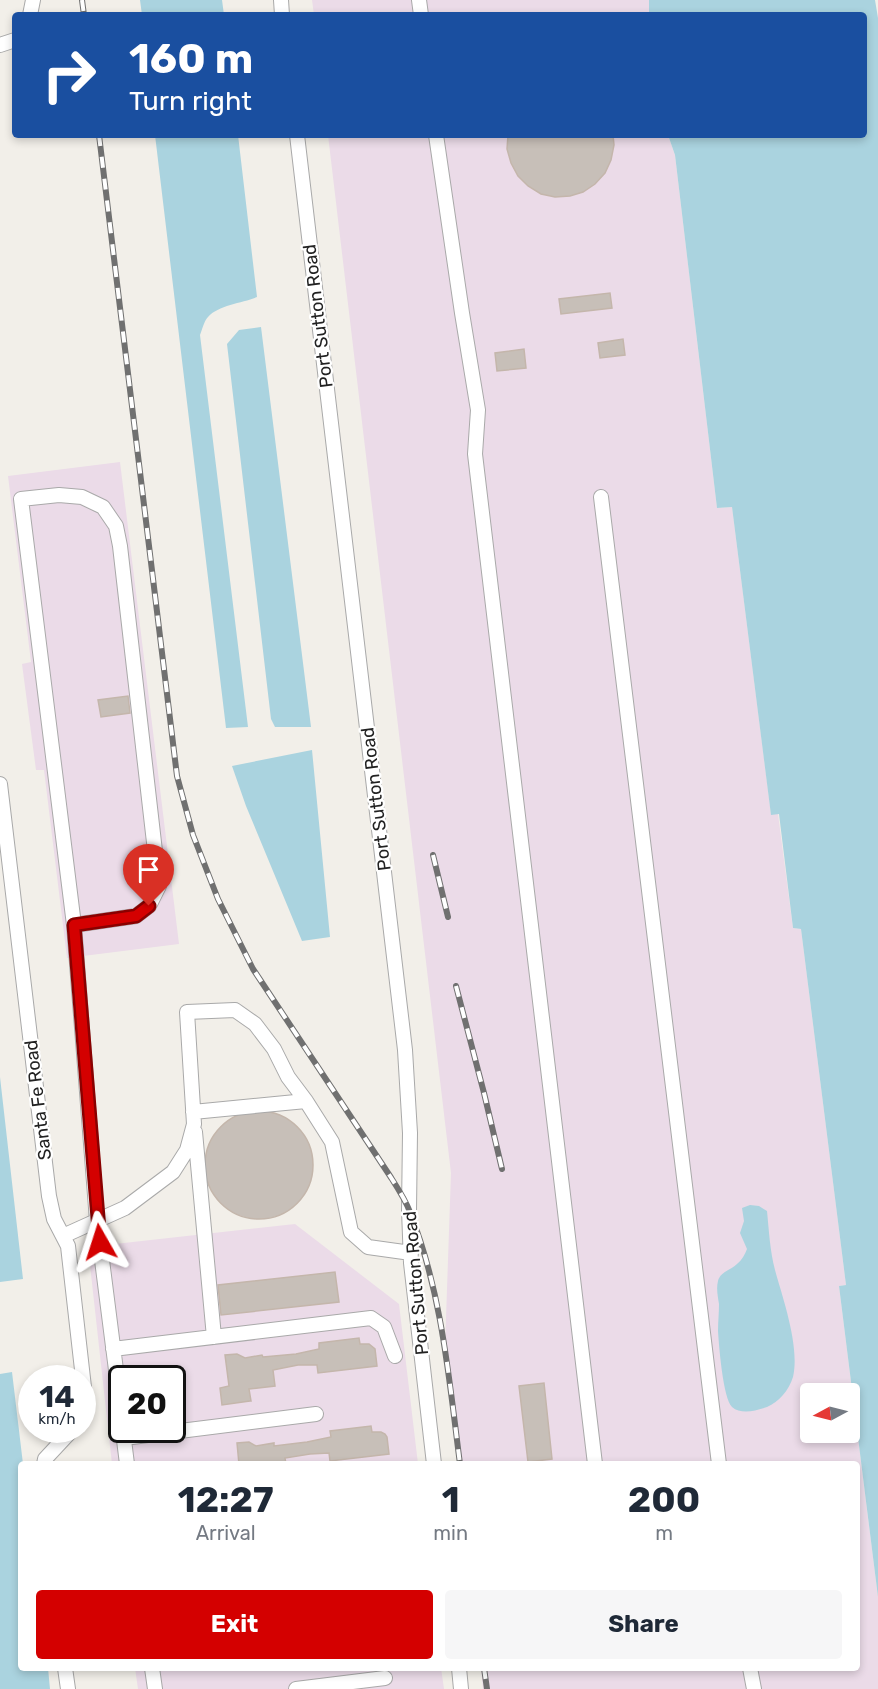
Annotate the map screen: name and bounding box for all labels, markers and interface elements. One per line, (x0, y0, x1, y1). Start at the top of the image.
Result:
text: 160 m (129, 34, 253, 84)
icon: right (30, 36, 108, 114)
text: Turn right (129, 85, 252, 117)
street label: Port Sutton Road (298, 243, 338, 389)
street label: Port Sutton Road (356, 726, 396, 872)
pin (123, 844, 174, 906)
icon: arrive (132, 853, 165, 886)
street label: Santa Fe Road (20, 1039, 56, 1161)
position arrow (68, 1210, 132, 1274)
street label: Port Sutton Road (399, 1210, 433, 1356)
speed limit sign: 20 (108, 1365, 186, 1443)
text: 14 (39, 1379, 75, 1415)
north arrow (800, 1383, 860, 1443)
map controls (800, 1383, 860, 1443)
text: km/h (38, 1410, 76, 1428)
text: 12:27 (178, 1478, 274, 1521)
text: 1 (442, 1478, 460, 1521)
text: 200 (628, 1478, 700, 1521)
text: Arrival (196, 1521, 256, 1545)
text: min (433, 1521, 468, 1545)
text: m (655, 1521, 673, 1545)
button: Exit (36, 1590, 433, 1659)
button: Share (445, 1590, 842, 1659)

